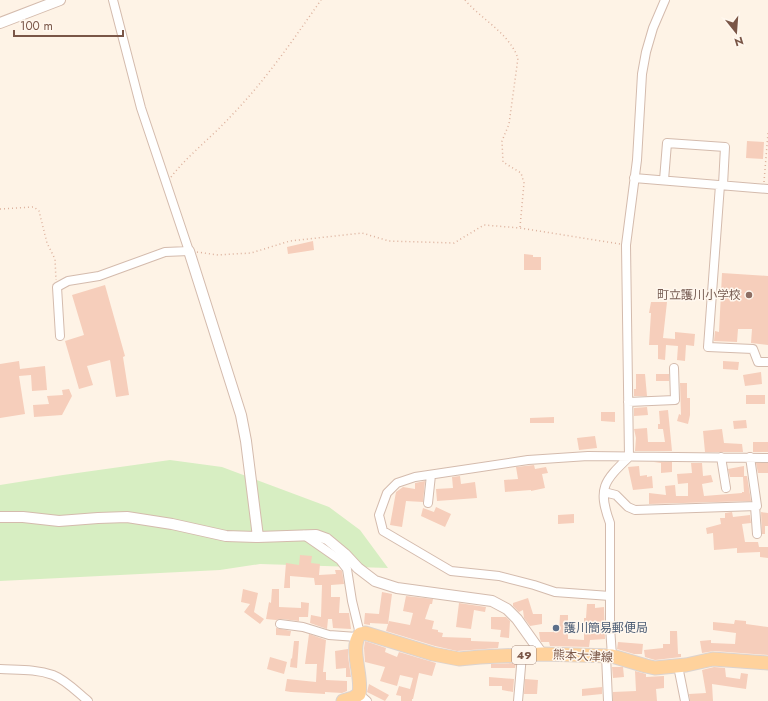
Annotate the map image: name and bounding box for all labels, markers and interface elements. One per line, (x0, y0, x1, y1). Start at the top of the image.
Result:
scale bar (14, 12, 123, 38)
north arrow (716, 12, 756, 52)
text: 100 m (20, 17, 53, 35)
text: N (732, 33, 745, 50)
place label: 町立護川小学校 (657, 286, 741, 304)
marker: 町立護川小学校 (744, 290, 754, 300)
place label: 護川簡易郵便局 (564, 619, 648, 637)
marker: 護川簡易郵便局 (551, 623, 561, 633)
street label: 熊本大津線 (553, 645, 613, 667)
road number: 49 (512, 646, 536, 664)

